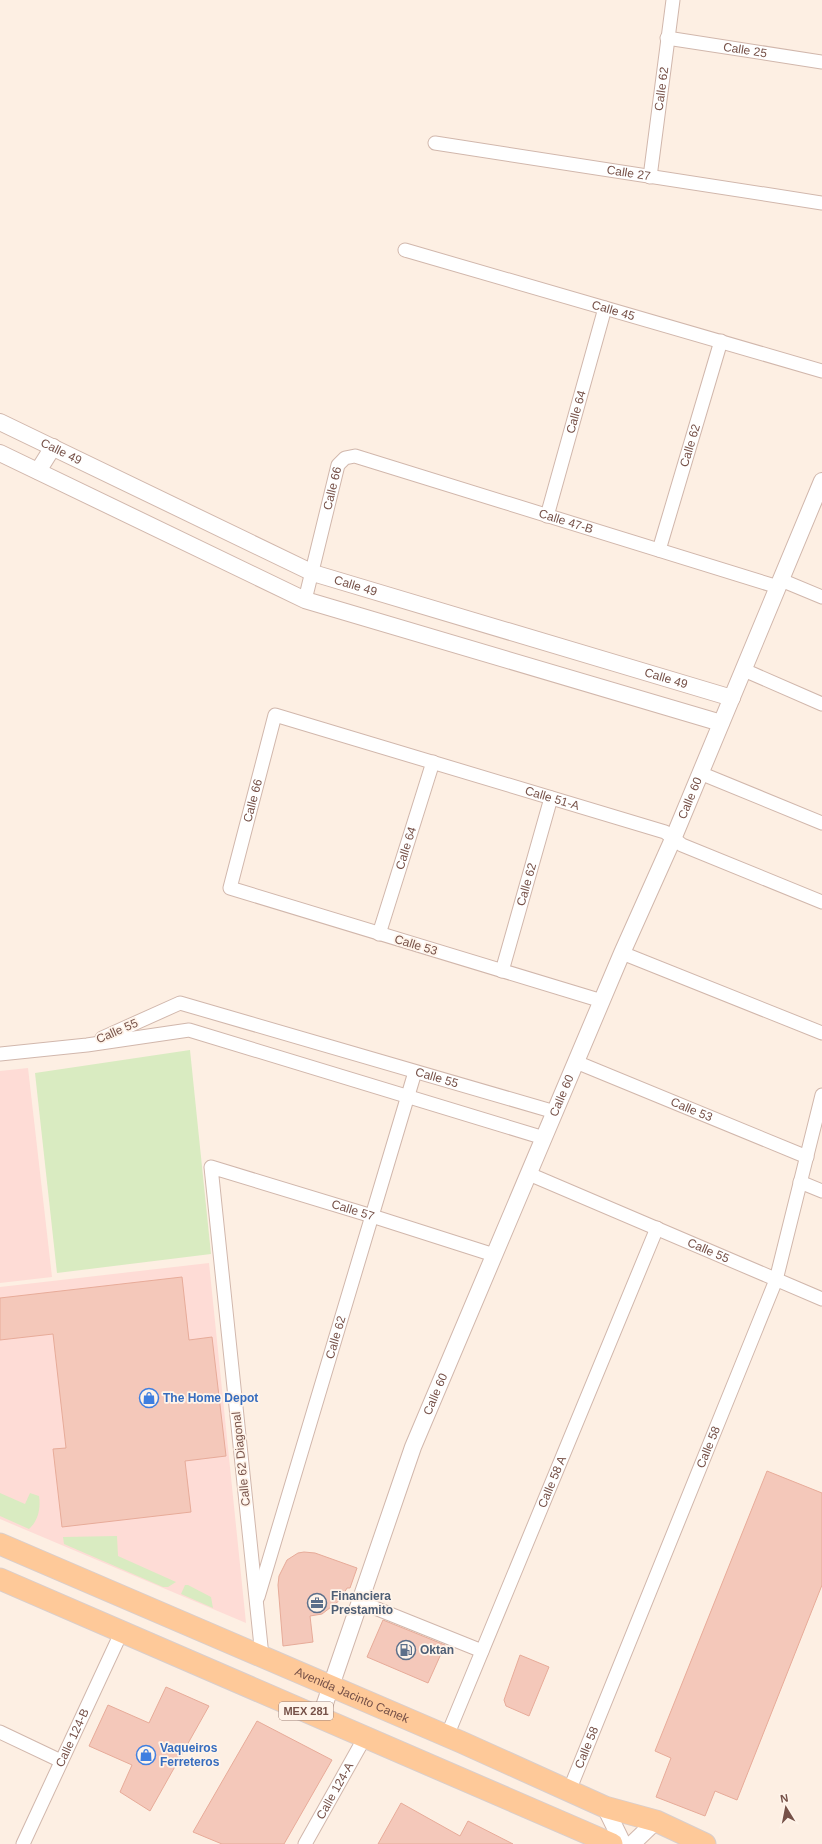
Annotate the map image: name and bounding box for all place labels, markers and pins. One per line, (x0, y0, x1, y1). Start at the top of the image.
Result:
shop icon: The Home Depot (138, 1387, 160, 1409)
place label: The Home Depot (163, 1391, 258, 1405)
place label: Financiera Prestamito (331, 1589, 393, 1617)
office icon: Financiera Prestamito (306, 1592, 328, 1614)
fuel station icon: Oktan (395, 1639, 417, 1661)
place label: Oktan (420, 1643, 454, 1657)
place label: Vaqueiros Ferreteros (160, 1741, 220, 1769)
shop icon: Vaqueiros Ferreteros (135, 1744, 157, 1766)

